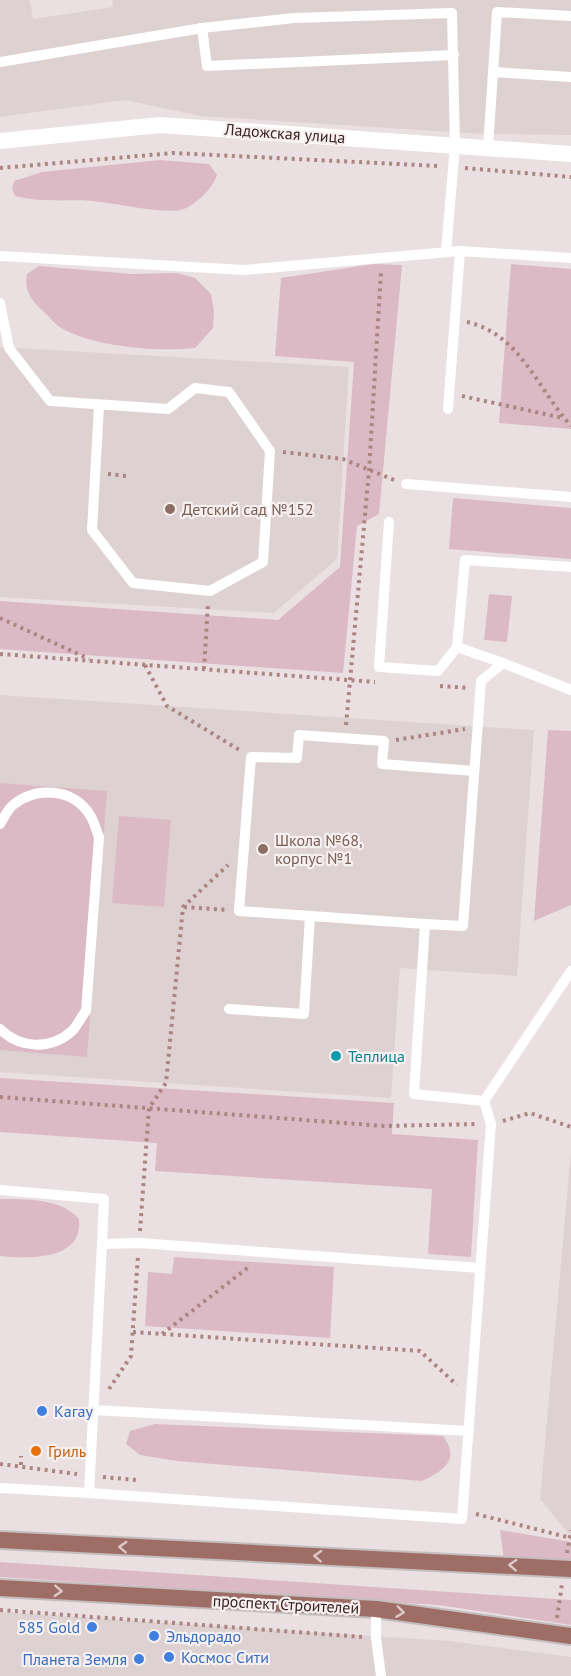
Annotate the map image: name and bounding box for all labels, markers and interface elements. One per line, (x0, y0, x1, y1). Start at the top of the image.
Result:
street label: Ладожская улица (223, 119, 346, 147)
place label: Детский сад №152 (182, 499, 314, 519)
marker: Детский сад №152 (163, 502, 177, 516)
place label: Школа №68, корпус №1 (275, 830, 363, 868)
marker: Школа №68, корпус №1 (256, 842, 270, 856)
place label: Теплица (348, 1046, 405, 1066)
marker: Теплица (329, 1049, 343, 1063)
place label: Кагау (54, 1401, 94, 1421)
marker: Кагау (35, 1404, 49, 1418)
place label: Гриль (48, 1441, 86, 1461)
marker: Гриль (29, 1444, 43, 1458)
one-way arrow (119, 1541, 128, 1554)
one-way arrow (313, 1550, 322, 1563)
one-way arrow (508, 1559, 517, 1572)
one-way arrow (54, 1585, 63, 1598)
street label: проспект Строителей (212, 1590, 360, 1618)
one-way arrow (395, 1606, 404, 1618)
place label: 585 Gold (18, 1617, 80, 1637)
marker: 585 Gold (85, 1620, 99, 1634)
place label: Эльдорадо (166, 1626, 241, 1646)
marker: Эльдорадо (147, 1629, 161, 1643)
place label: Космос Сити (181, 1647, 269, 1667)
place label: Планета Земля (22, 1649, 127, 1669)
marker: Космос Сити (162, 1650, 176, 1664)
marker: Планета Земля (132, 1652, 146, 1666)

